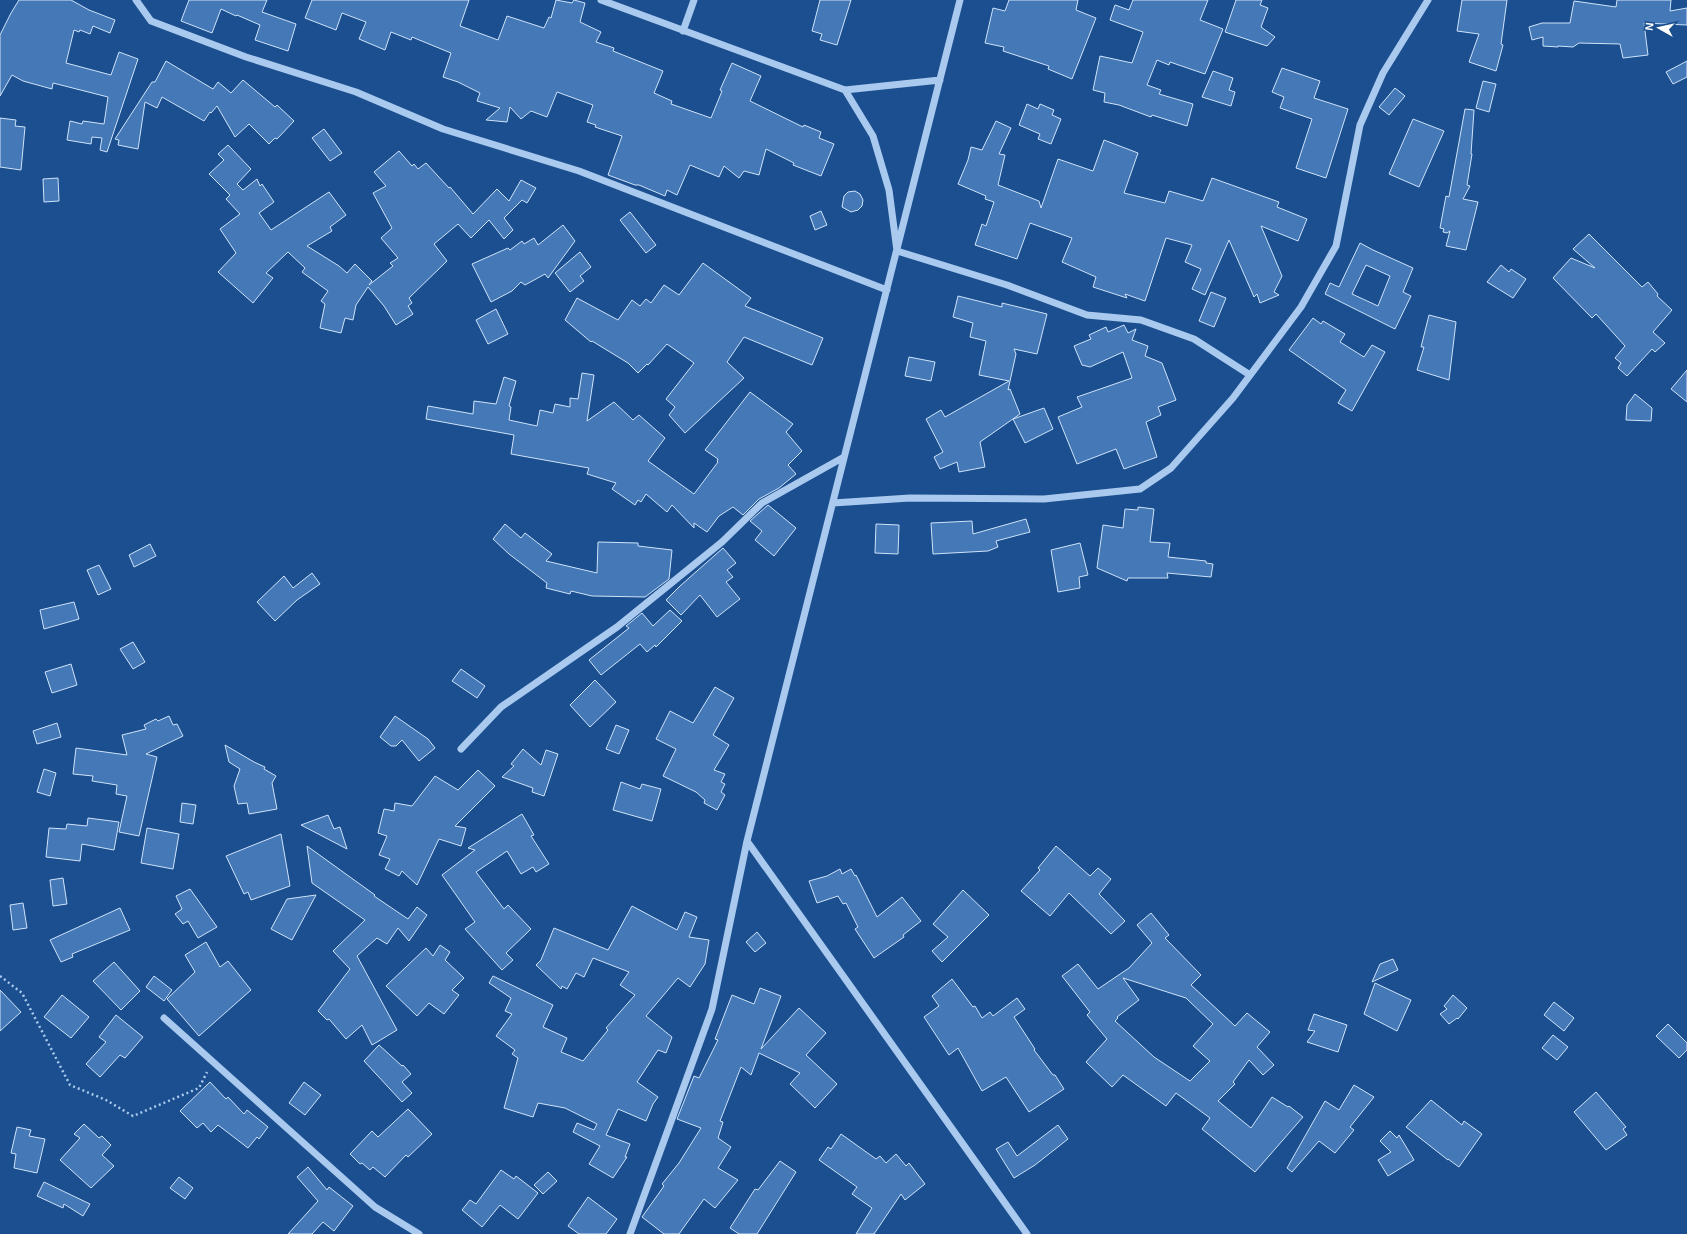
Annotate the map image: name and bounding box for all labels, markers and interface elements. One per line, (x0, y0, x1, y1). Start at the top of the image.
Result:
north arrow (1639, 8, 1679, 48)
text: N (1643, 22, 1656, 31)

